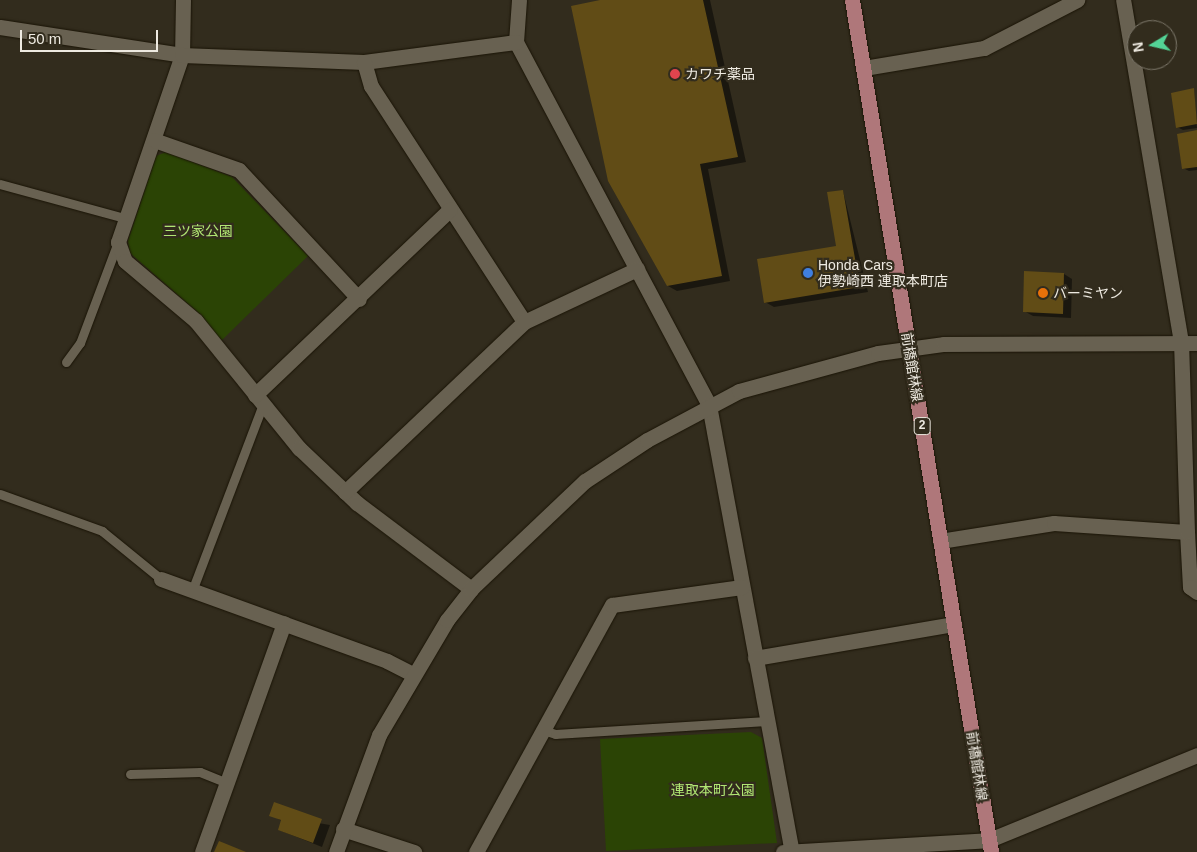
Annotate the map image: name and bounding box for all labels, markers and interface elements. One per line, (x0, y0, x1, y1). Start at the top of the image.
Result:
scale bar (22, 20, 160, 52)
north arrow (1127, 20, 1177, 70)
text: 50 m (28, 30, 61, 47)
text: N (1129, 41, 1147, 53)
place label: カワチ薬品 (685, 66, 755, 82)
marker: カワチ薬品 (669, 68, 681, 80)
park label: 三ツ家公園 (163, 223, 233, 239)
place label: Honda Cars 伊勢崎西 連取本町店 (818, 257, 948, 290)
marker: Honda Cars 伊勢崎西 連取本町店 (802, 267, 814, 279)
place label: バーミヤン (1053, 285, 1123, 301)
marker: バーミヤン (1037, 287, 1049, 299)
street label: 前橋館林線 (898, 331, 926, 403)
road number: 2 (913, 416, 931, 436)
street label: 前橋館林線 (963, 730, 991, 802)
park label: 連取本町公園 (671, 782, 755, 798)

